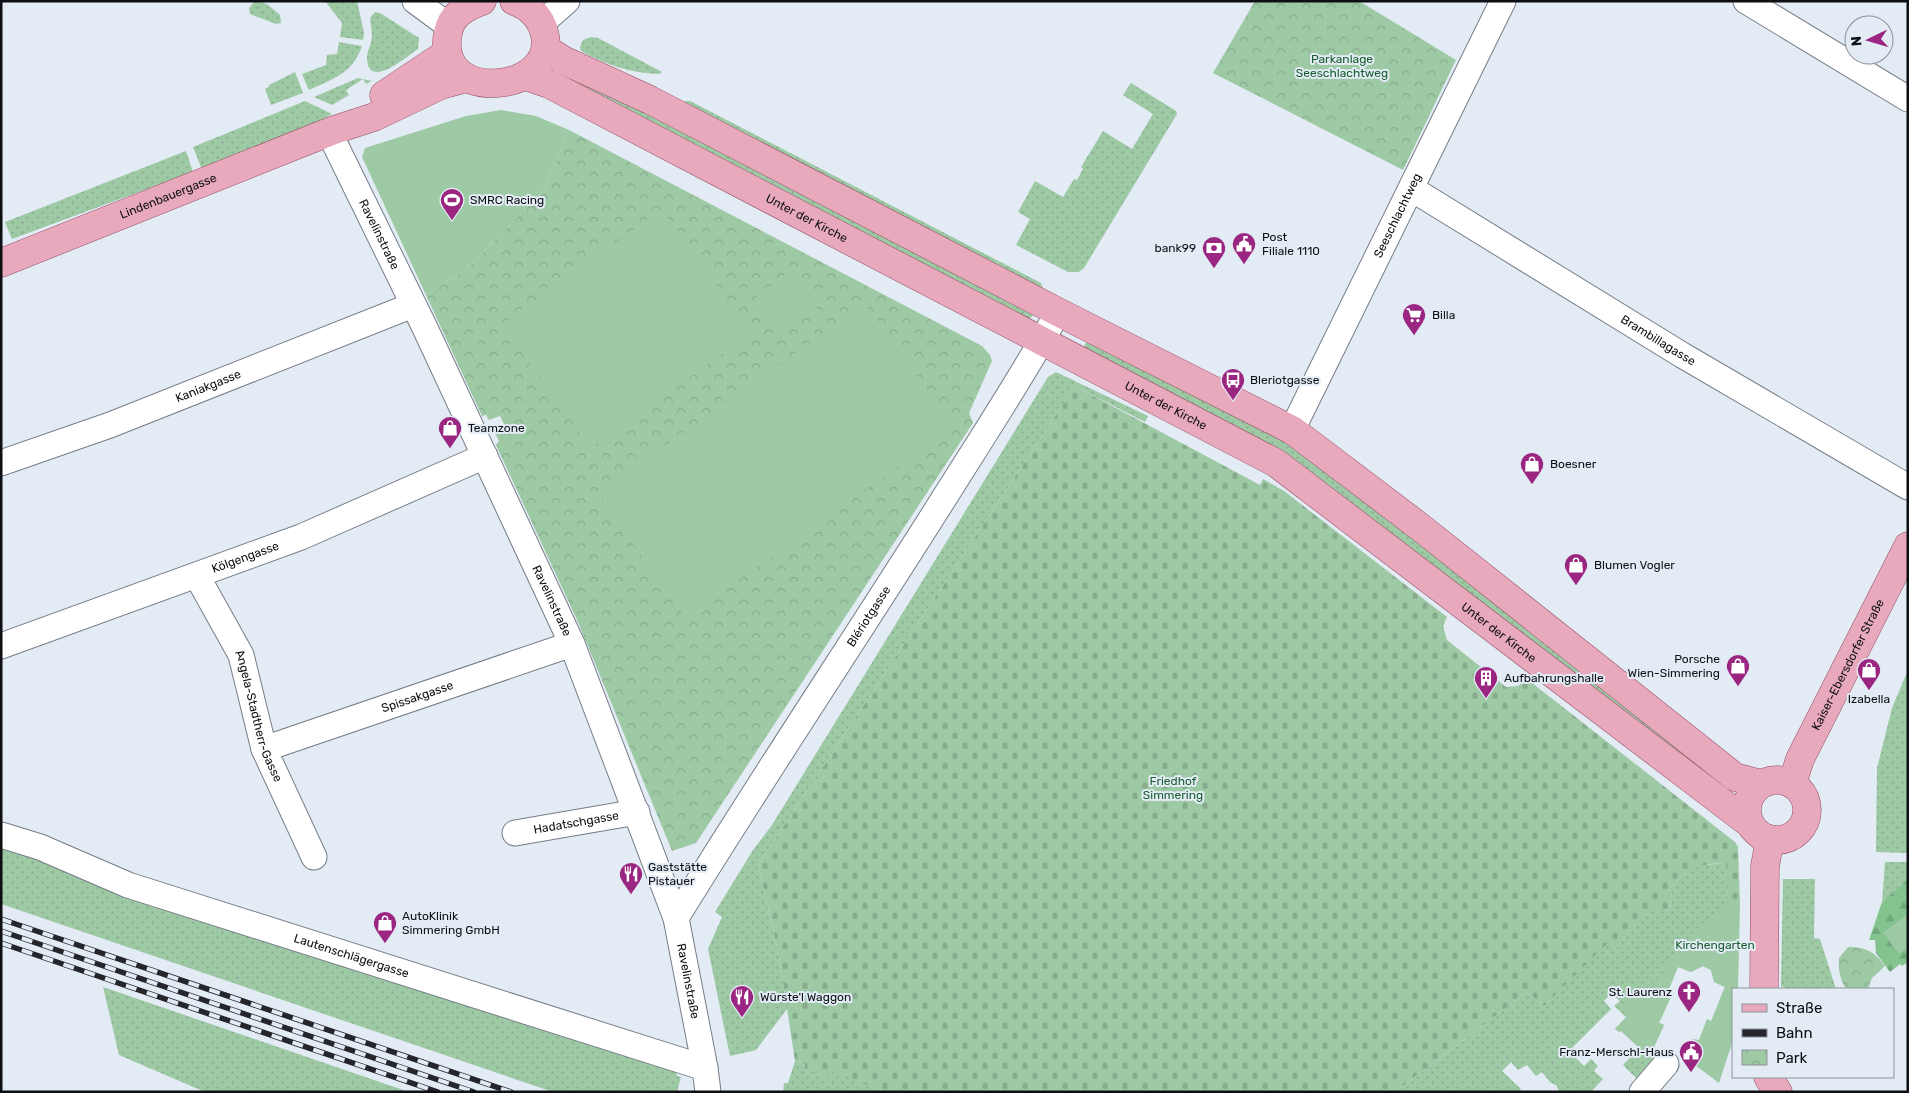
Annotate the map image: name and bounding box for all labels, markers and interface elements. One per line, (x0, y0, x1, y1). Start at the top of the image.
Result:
north arrow (1844, 15, 1894, 65)
text: N (1848, 35, 1865, 47)
park label: Parkanlage Seeschlachtweg (1296, 52, 1388, 80)
street label: Lindenbauergasse (118, 171, 219, 222)
street label: Seeschlachtweg (1371, 171, 1424, 260)
sports icon: SMRC Racing (439, 187, 465, 221)
street label: Unter der Kirche (763, 191, 850, 246)
place label: SMRC Racing (470, 193, 544, 207)
street label: Ravelinstraße (356, 197, 402, 272)
place label: Post Filiale 1110 (1262, 230, 1320, 258)
public building icon: Post Filiale 1110 (1231, 231, 1257, 265)
bank icon: bank99 (1201, 235, 1227, 269)
place label: bank99 (1155, 241, 1196, 255)
supermarket icon: Billa (1401, 302, 1427, 336)
place label: Billa (1432, 308, 1455, 322)
street label: Brambillagasse (1618, 312, 1698, 369)
street label: Kaniakgasse (173, 367, 243, 405)
bus stop icon: Bleriotgasse (1220, 367, 1246, 401)
place label: Bleriotgasse (1250, 373, 1320, 387)
street label: Unter der Kirche (1122, 378, 1210, 433)
shop icon: Teamzone (437, 415, 463, 449)
place label: Teamzone (468, 421, 525, 435)
shop icon: Boesner (1519, 451, 1545, 485)
place label: Boesner (1550, 457, 1597, 471)
street label: Kölgengasse (210, 538, 281, 576)
shop icon: Blumen Vogler (1563, 552, 1589, 586)
place label: Blumen Vogler (1594, 558, 1675, 572)
street label: Ravelinstraße (529, 563, 574, 639)
street label: Blériotgasse (844, 583, 893, 649)
street label: Kaiser-Ebersdorfer Straße (1809, 596, 1887, 733)
street label: Unter der Kirche (1458, 599, 1539, 666)
street label: Angela-Stadtherr-Gasse (232, 647, 285, 784)
place label: Porsche Wien-Simmering (1628, 652, 1720, 680)
shop icon: Porsche Wien-Simmering (1725, 653, 1751, 687)
shop icon: Izabella (1856, 657, 1882, 691)
building icon: Aufbahrungshalle (1473, 665, 1499, 699)
place label: Aufbahrungshalle (1504, 671, 1604, 685)
street label: Spissakgasse (380, 678, 455, 715)
place label: Izabella (1848, 692, 1890, 706)
park label: Friedhof Simmering (1143, 774, 1203, 802)
street label: Hadatschgasse (532, 808, 620, 837)
place label: Gaststätte Pistauer (648, 860, 707, 888)
restaurant icon: Gaststätte Pistauer (618, 861, 644, 895)
place label: AutoKlinik Simmering GmbH (402, 909, 500, 937)
shop icon: AutoKlinik Simmering GmbH (372, 910, 398, 944)
street label: Lautenschlägergasse (292, 931, 411, 981)
park label: Kirchengarten (1675, 938, 1755, 952)
street label: Ravelinstraße (674, 942, 702, 1020)
church icon: St. Laurenz (1676, 979, 1702, 1013)
restaurant icon: Würste'l Waggon (729, 984, 755, 1018)
place label: St. Laurenz (1609, 985, 1672, 999)
legend (1732, 988, 1894, 1078)
place label: Würste'l Waggon (760, 990, 851, 1004)
text: Straße (1776, 999, 1822, 1017)
text: Bahn (1776, 1024, 1813, 1042)
public building icon: Franz-Merschl-Haus (1678, 1039, 1704, 1073)
place label: Franz-Merschl-Haus (1559, 1045, 1674, 1059)
text: Park (1776, 1049, 1807, 1067)

